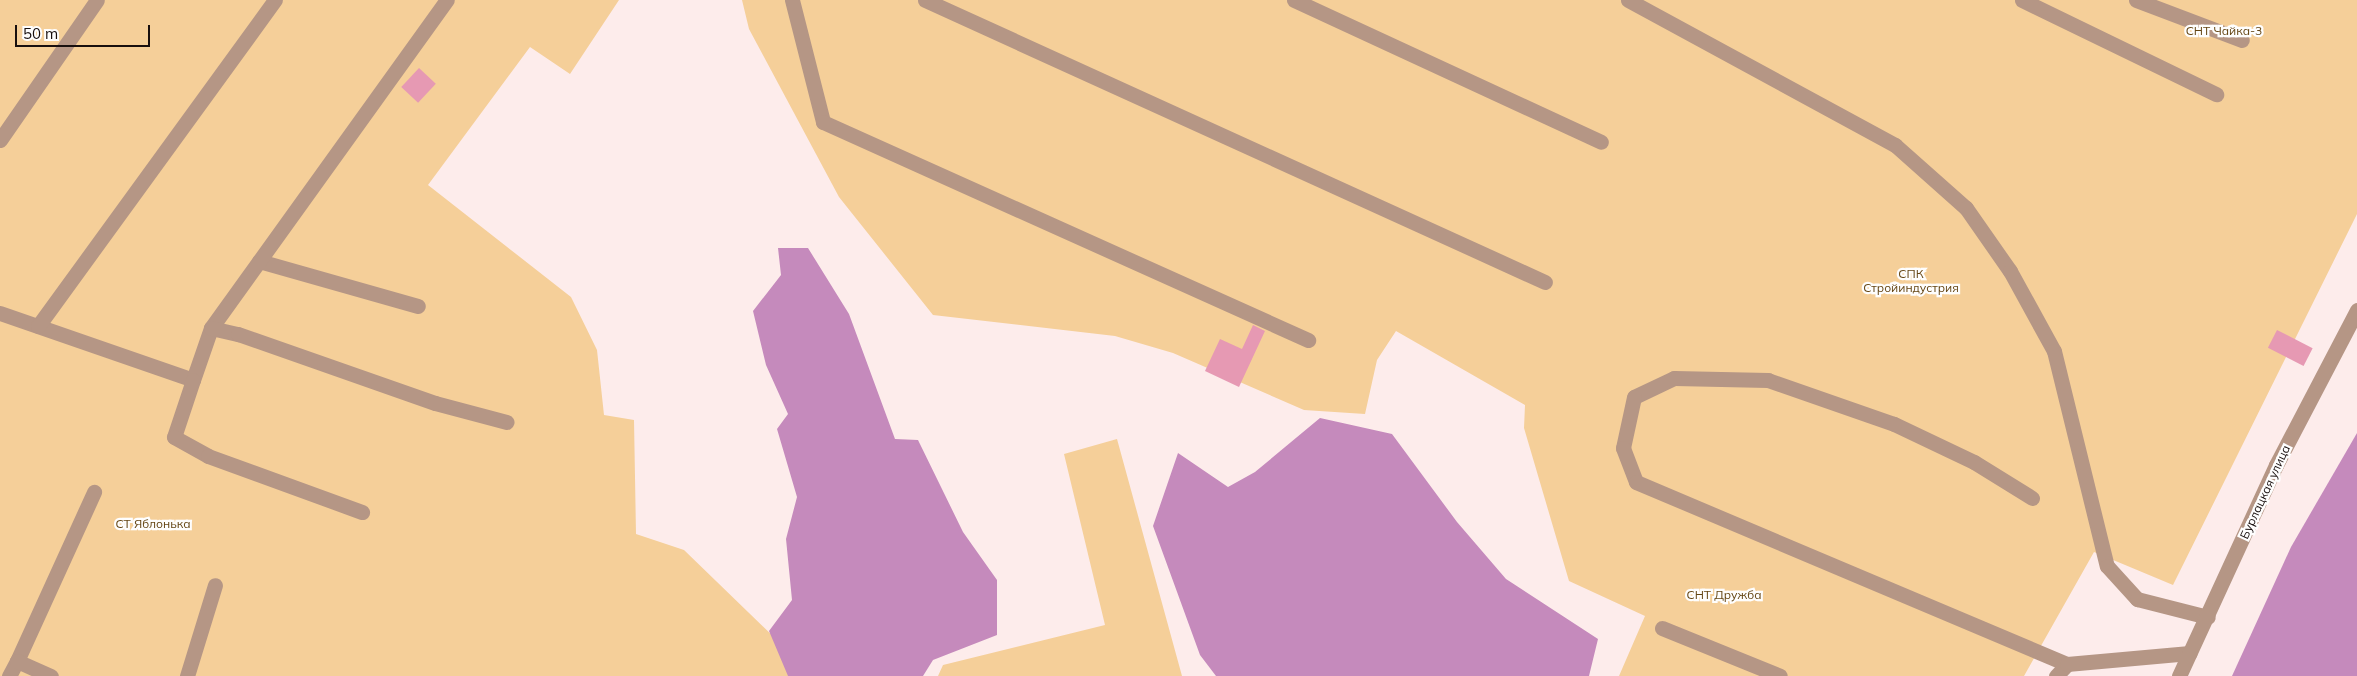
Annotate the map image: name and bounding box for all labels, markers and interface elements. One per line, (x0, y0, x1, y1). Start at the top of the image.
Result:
scale bar (18, 15, 152, 47)
text: 50 m (23, 24, 58, 43)
park label: СНТ Чайка-3 (2186, 24, 2262, 38)
park label: СПК Стройиндустрия (1863, 267, 1959, 295)
street label: Бурлацкая улица (2237, 443, 2293, 541)
park label: СТ Яблонька (115, 517, 191, 531)
park label: СНТ Дружба (1686, 588, 1762, 602)

